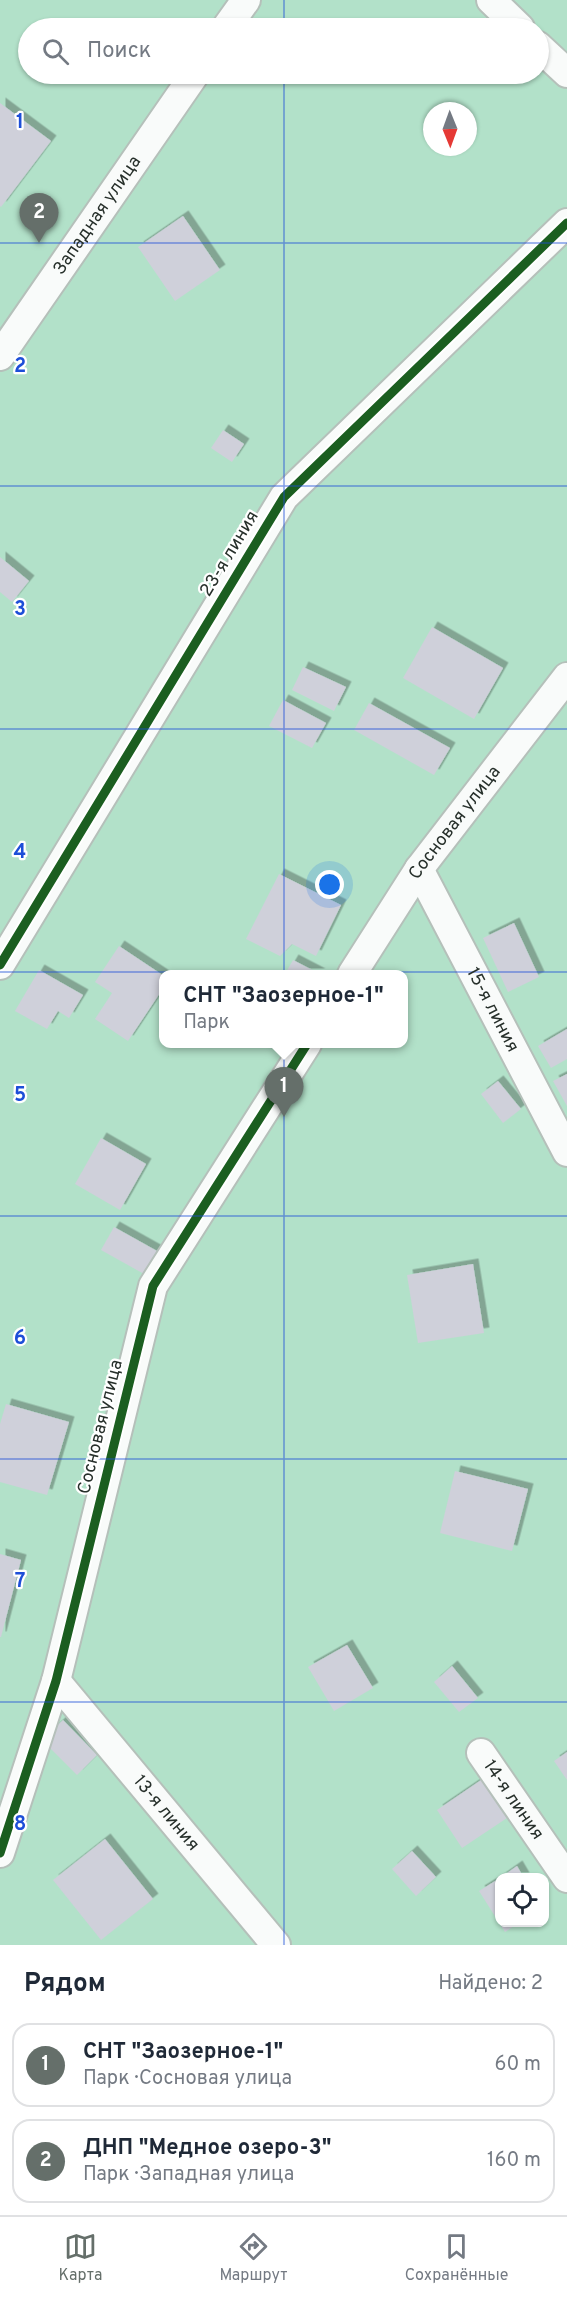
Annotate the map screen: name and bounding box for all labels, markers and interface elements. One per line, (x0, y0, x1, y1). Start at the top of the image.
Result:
search box (18, 18, 549, 84)
icon: search (39, 35, 72, 68)
text: Поиск (87, 38, 151, 65)
north arrow (423, 102, 477, 156)
text: 1 (16, 110, 24, 136)
street label: Западная улица (48, 151, 146, 279)
pin: 2 (20, 194, 58, 243)
text: 2 (14, 354, 26, 380)
street label: 23-я линия (195, 507, 265, 601)
text: 3 (14, 597, 26, 623)
street label: Сосновая улица (404, 761, 506, 884)
text: 4 (14, 840, 26, 866)
your location (315, 870, 344, 899)
street label: 15-я линия (461, 964, 524, 1056)
popup (159, 970, 408, 1048)
text: СНТ "Заозерное-1" (183, 983, 384, 1010)
text: Парк (183, 1010, 230, 1036)
pin: 1 (264, 1068, 304, 1117)
text: 5 (14, 1083, 26, 1109)
text: 6 (14, 1326, 26, 1352)
street label: Сосновая улица (73, 1357, 129, 1497)
text: 7 (15, 1569, 25, 1595)
street label: 14-я линия (478, 1756, 549, 1844)
street label: 13-я линия (128, 1770, 204, 1856)
text: 8 (14, 1812, 26, 1838)
map controls (495, 1873, 549, 1927)
button: locate (495, 1873, 549, 1927)
text: Рядом (24, 1968, 106, 2001)
text: Найдено: 2 (438, 1971, 543, 1997)
text: СНТ "Заозерное-1" (83, 2039, 283, 2066)
text: 1 (42, 2052, 50, 2078)
text: 60 m (495, 2052, 541, 2078)
text: Парк · Сосновая улица (83, 2066, 292, 2092)
text: ДНП "Медное озеро-3" (83, 2135, 331, 2162)
text: 2 (39, 2148, 52, 2174)
text: 160 m (487, 2148, 541, 2174)
text: Парк · Западная улица (83, 2162, 294, 2188)
tab: Карта (59, 2230, 102, 2286)
tab: Маршрут (219, 2230, 288, 2286)
tab: Сохранённые (405, 2230, 508, 2286)

